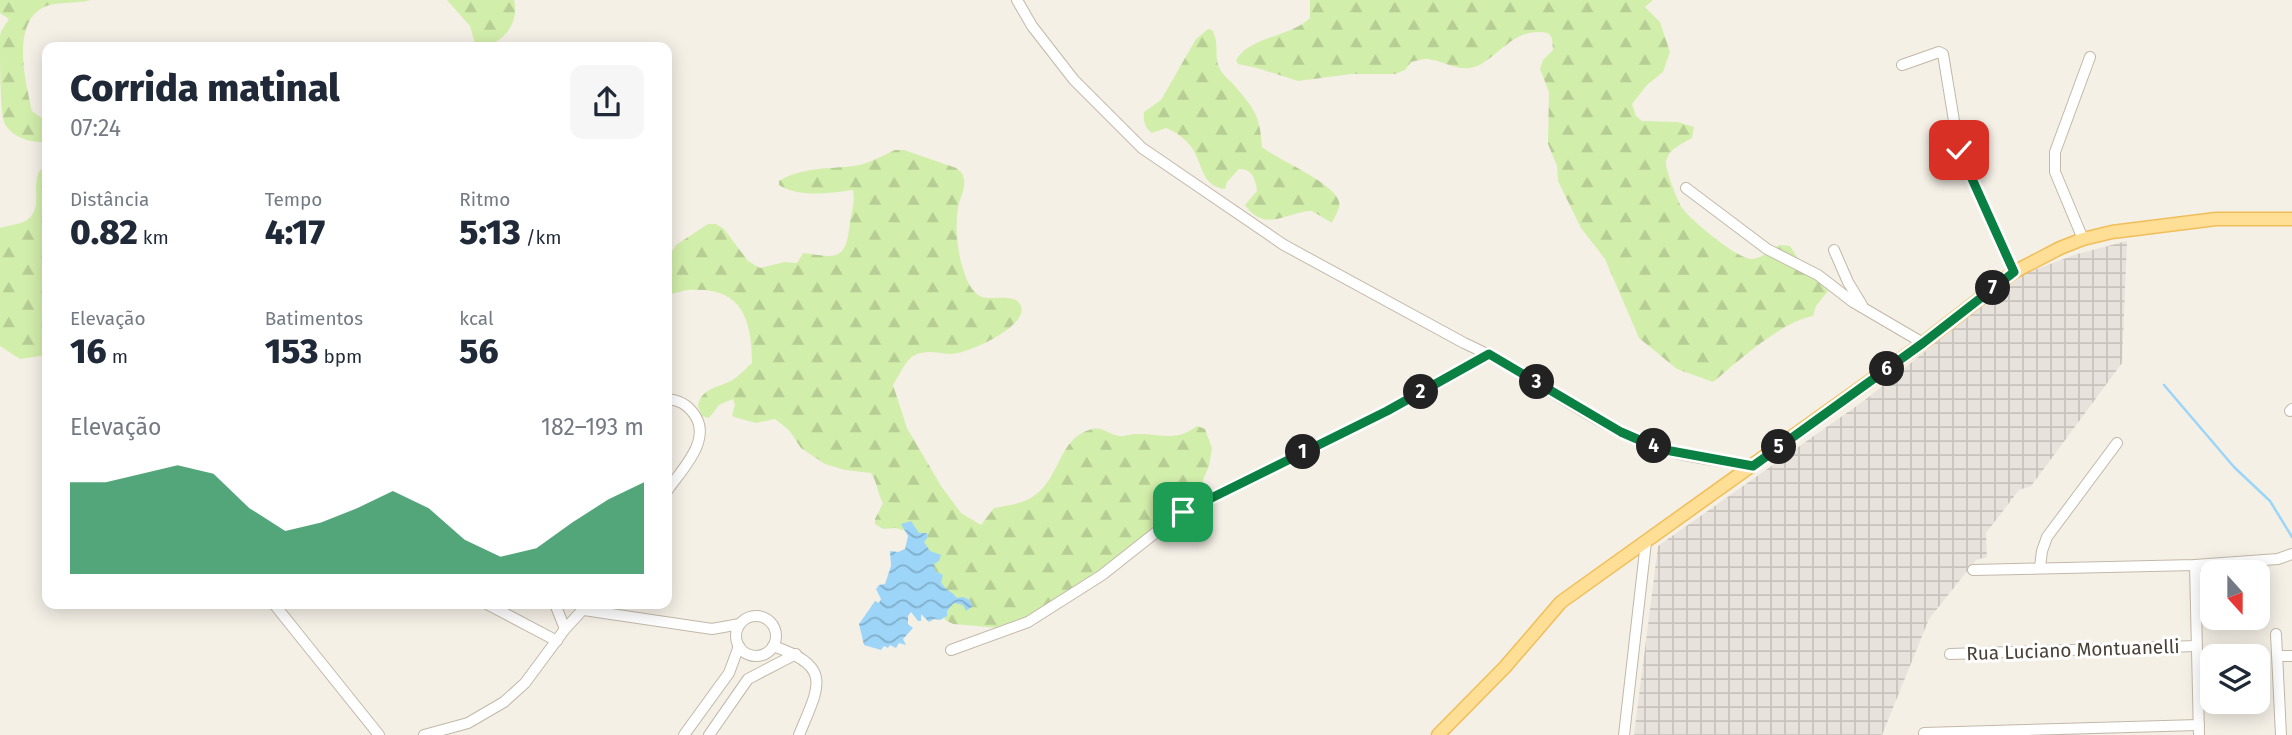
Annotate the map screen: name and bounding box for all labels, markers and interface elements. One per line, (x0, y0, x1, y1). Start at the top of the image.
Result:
text: Corrida matinal (70, 65, 340, 111)
button: share (570, 65, 644, 139)
text: 07:24 (70, 114, 121, 142)
pin (1929, 120, 1989, 180)
icon: check (1940, 131, 1978, 169)
text: Distância (70, 188, 149, 211)
text: Tempo (265, 188, 322, 211)
text: Ritmo (459, 188, 510, 211)
text: 0.82 (70, 211, 138, 253)
text: 4:17 (265, 211, 325, 253)
text: 5:13 (459, 211, 521, 253)
text: km (138, 226, 169, 249)
text: /km (521, 226, 562, 249)
pin: 7 (1976, 270, 2010, 306)
text: 7 (1988, 276, 1997, 299)
text: Elevação (70, 307, 146, 330)
text: Batimentos (265, 307, 363, 330)
text: kcal (459, 307, 494, 330)
text: 16 (70, 330, 107, 372)
text: 153 (265, 330, 318, 372)
text: 56 (459, 330, 499, 372)
text: m (107, 345, 128, 368)
text: bpm (318, 345, 362, 368)
pin: 6 (1870, 352, 1904, 386)
text: 6 (1881, 357, 1892, 380)
pin: 3 (1520, 364, 1554, 400)
text: 3 (1532, 370, 1541, 393)
pin: 2 (1404, 374, 1438, 410)
text: 2 (1416, 380, 1425, 403)
text: Elevação (70, 413, 161, 441)
text: 182–193 m (541, 413, 644, 441)
pin: 4 (1636, 428, 1672, 464)
pin: 5 (1762, 430, 1796, 464)
pin: 1 (1286, 434, 1320, 470)
text: 4 (1648, 434, 1659, 457)
text: 5 (1773, 435, 1784, 458)
text: 1 (1298, 440, 1307, 463)
pin (1153, 482, 1213, 542)
icon: arrive (1164, 493, 1202, 531)
north arrow (2200, 560, 2270, 630)
map controls (2200, 560, 2270, 714)
street label: Rua Luciano Montuanelli (1966, 635, 2180, 665)
button: layers (2200, 644, 2270, 714)

